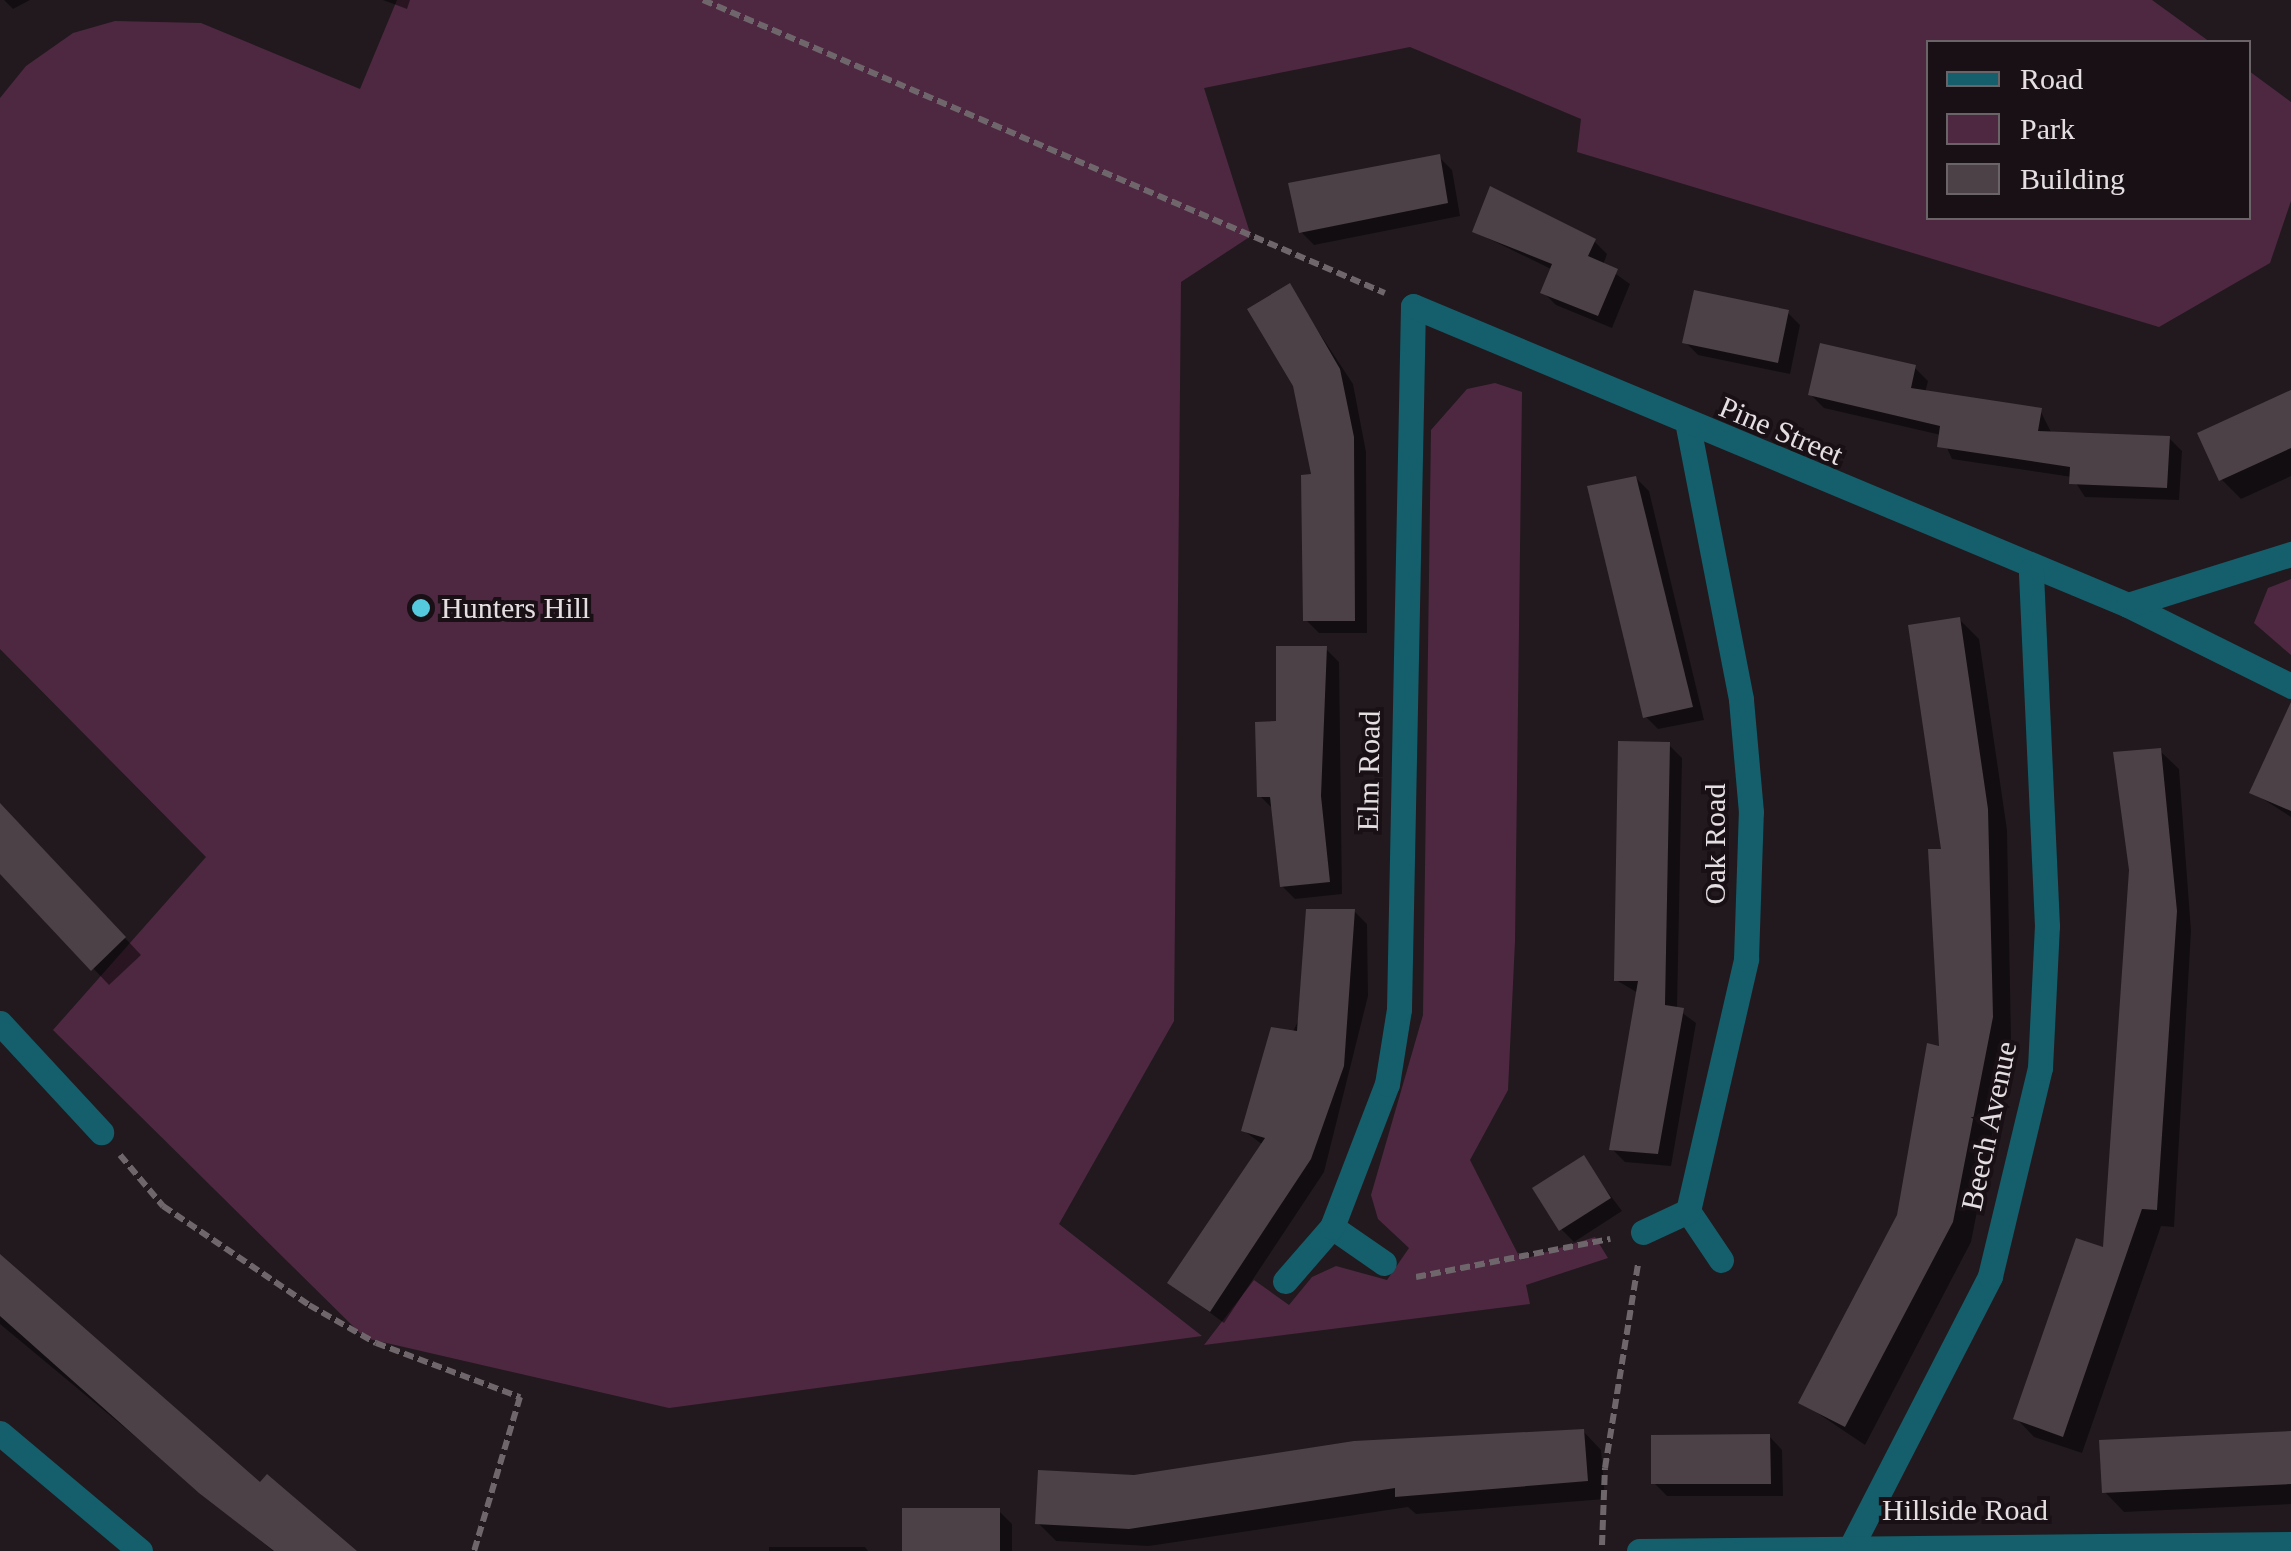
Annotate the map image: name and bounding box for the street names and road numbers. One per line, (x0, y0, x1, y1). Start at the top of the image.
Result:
street label: Pine Street (1714, 389, 1848, 473)
street label: Elm Road (1350, 710, 1388, 832)
street label: Oak Road (1697, 784, 1733, 904)
street label: Beech Avenue (1953, 1037, 2025, 1215)
street label: Hillside Road (1882, 1492, 2048, 1528)

